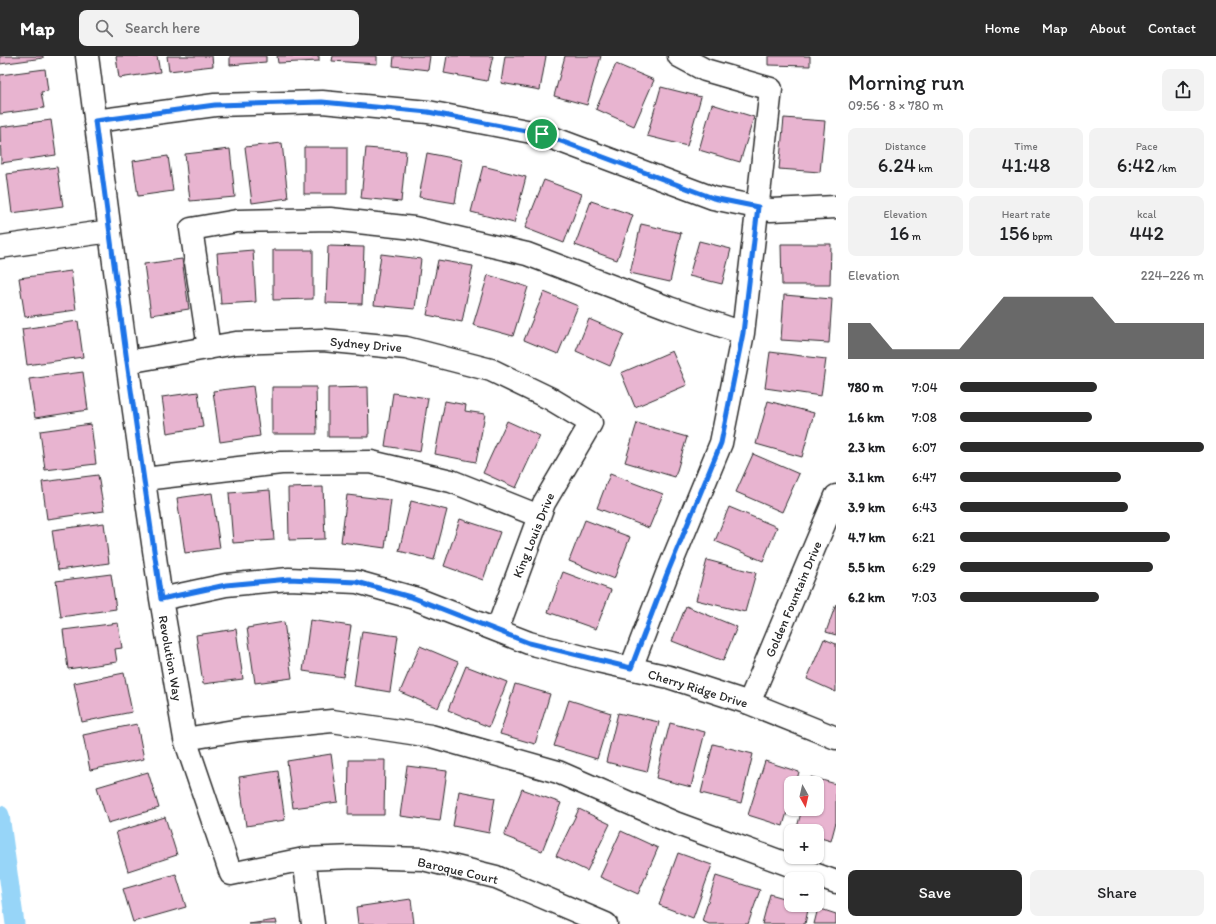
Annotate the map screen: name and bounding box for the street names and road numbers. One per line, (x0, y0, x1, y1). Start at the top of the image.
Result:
street label: Sydney Drive (329, 334, 402, 355)
street label: King Louis Drive (510, 490, 557, 580)
street label: Golden Fountain Drive (762, 539, 825, 660)
street label: Revolution Way (156, 614, 185, 702)
street label: Cherry Ridge Drive (646, 666, 750, 711)
street label: Baroque Court (416, 854, 500, 887)

